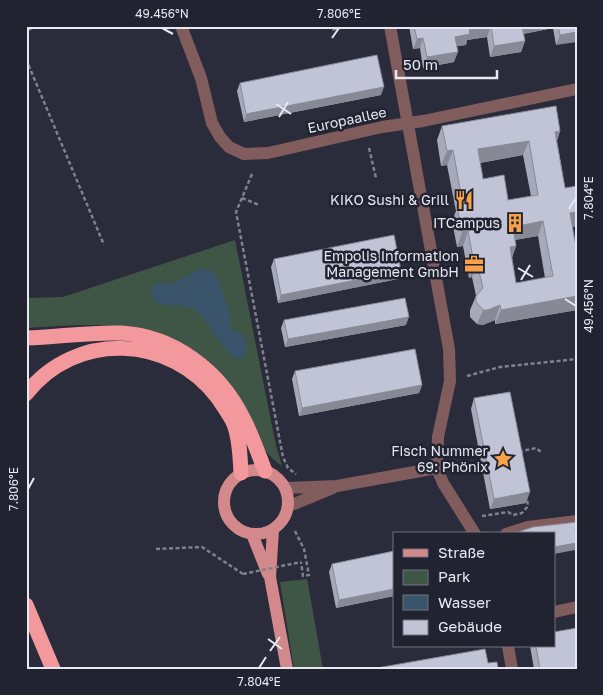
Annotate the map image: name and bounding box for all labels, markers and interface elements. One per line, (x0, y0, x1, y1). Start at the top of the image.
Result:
text: 49.456°N (135, 6, 189, 21)
text: 7.806°E (317, 6, 361, 21)
scale bar (396, 48, 497, 80)
text: 50 m (403, 55, 438, 73)
street label: Europaallee (306, 103, 388, 136)
text: 7.804°E (581, 176, 596, 220)
restaurant icon: KIKO Sushi & Grill (453, 189, 475, 211)
place label: KIKO Sushi & Grill (330, 191, 449, 208)
building icon: ITCampus (504, 212, 526, 234)
place label: ITCampus (433, 214, 500, 231)
place label: Empolis Information Management GmbH (324, 247, 459, 280)
office icon: Empolis Information Management GmbH (463, 253, 485, 275)
text: 49.456°N (581, 279, 596, 333)
place label: Fisch Nummer 69: Phönix (391, 442, 489, 475)
place icon: Fisch Nummer 69: Phönix (492, 448, 514, 470)
text: 7.806°E (6, 467, 21, 511)
legend (393, 532, 556, 648)
text: Straße (438, 543, 485, 561)
text: Park (438, 567, 471, 585)
text: Wasser (438, 593, 491, 611)
text: Gebäude (438, 617, 502, 635)
text: 7.804°E (237, 674, 281, 689)

